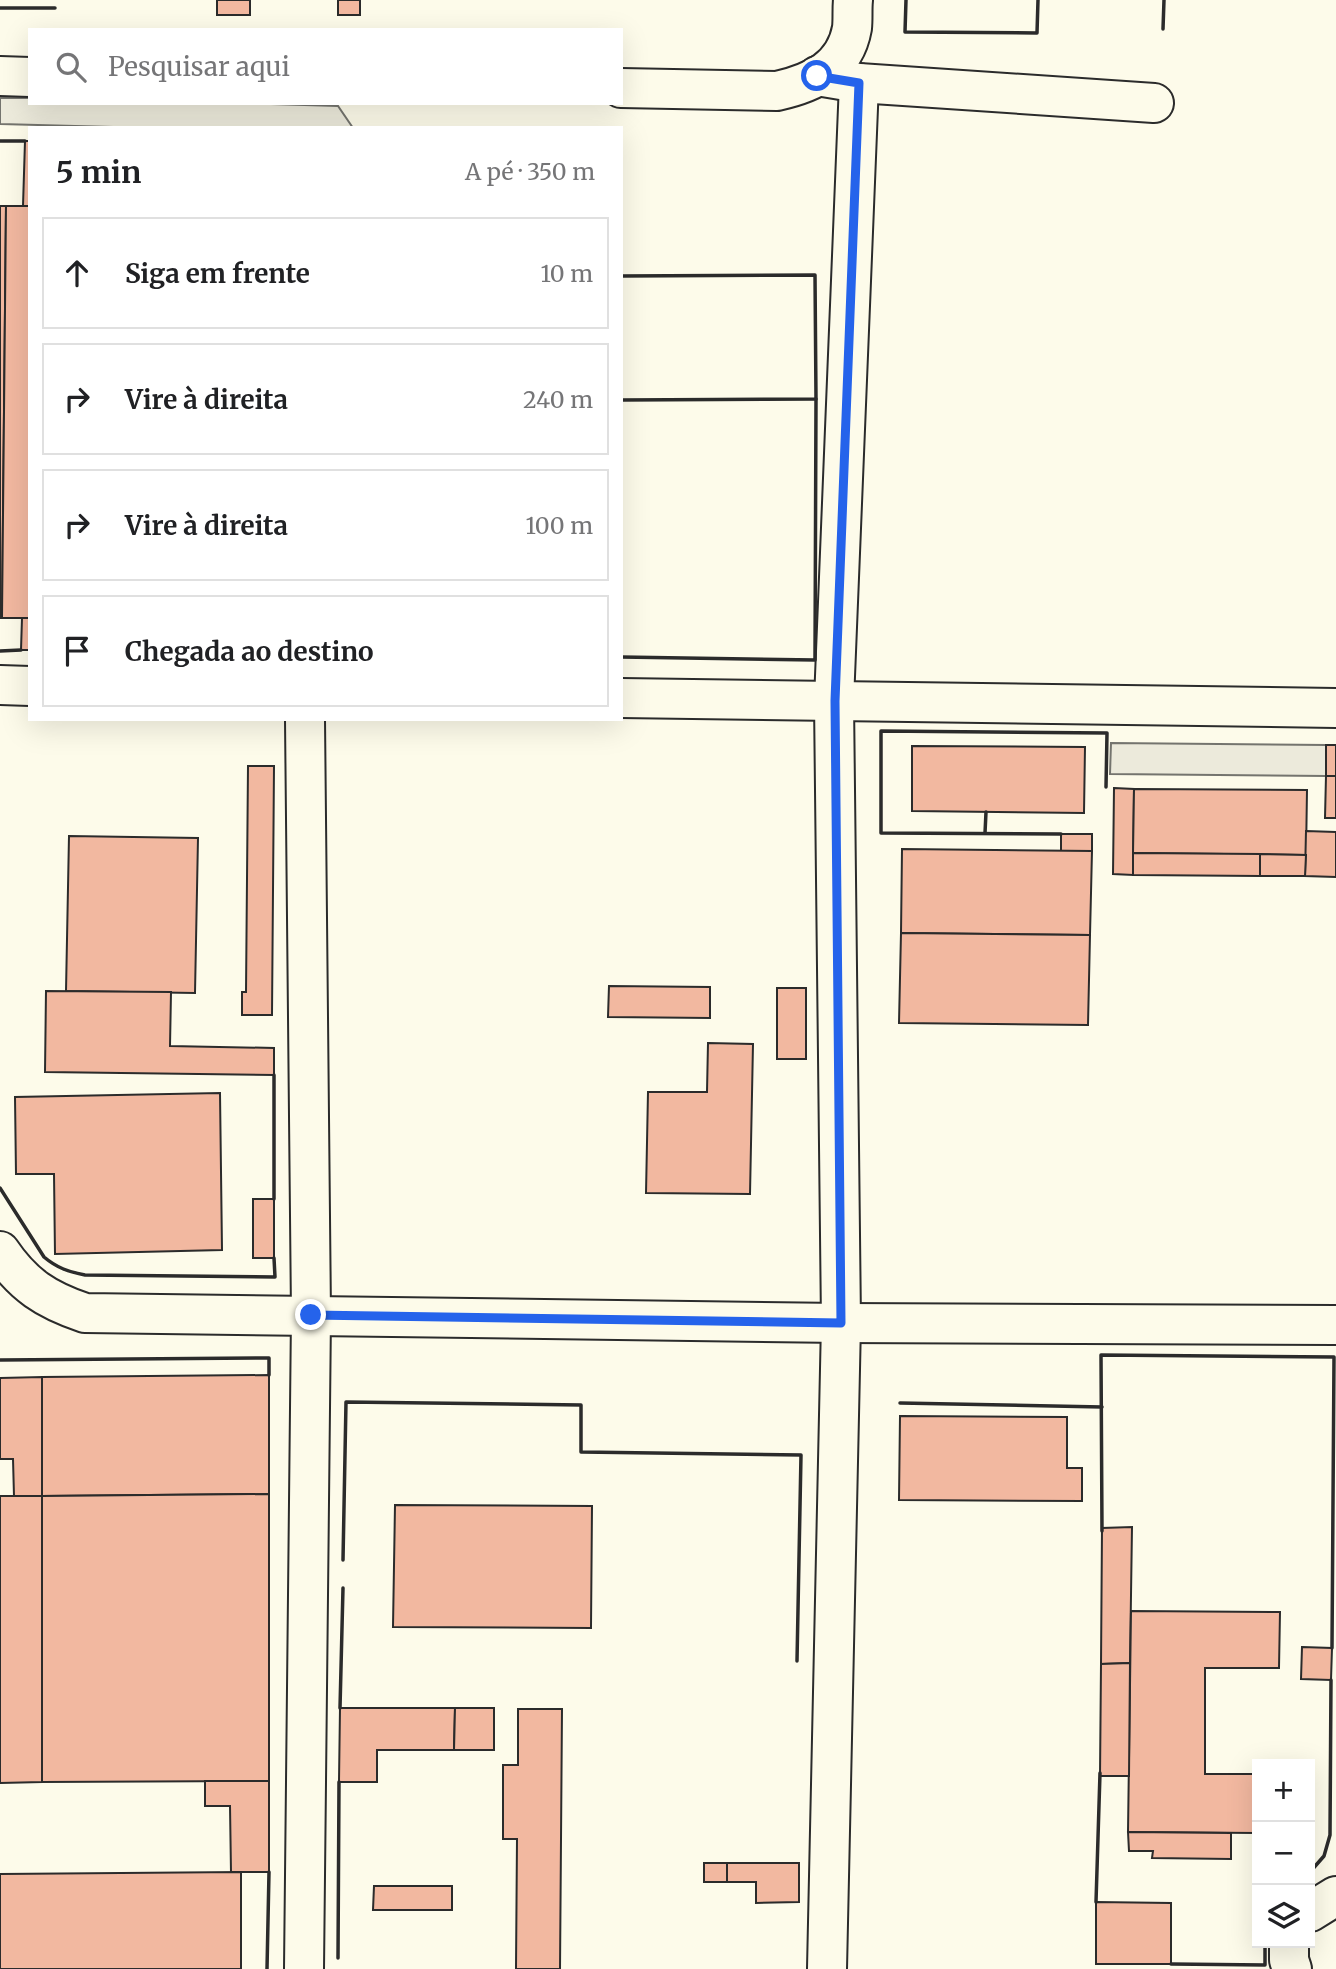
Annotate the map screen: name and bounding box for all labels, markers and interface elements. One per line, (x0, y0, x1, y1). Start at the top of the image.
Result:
search box (28, 28, 623, 105)
icon: search (52, 48, 90, 86)
text: Pesquisar aqui (108, 50, 290, 83)
route start (801, 60, 832, 91)
text: 5 min (56, 153, 141, 191)
text: A pé · 350 m (465, 157, 595, 186)
icon: ahead (58, 254, 96, 292)
text: Siga em frente (125, 257, 310, 290)
text: 10 m (540, 259, 593, 288)
icon: right (58, 380, 96, 418)
text: Vire à direita (125, 383, 288, 416)
text: 240 m (523, 385, 593, 414)
icon: right (58, 506, 96, 544)
text: Vire à direita (125, 509, 288, 542)
text: 100 m (525, 511, 593, 540)
icon: arrive (58, 632, 96, 670)
text: Chegada ao destino (125, 635, 374, 668)
route end (295, 1299, 326, 1330)
map controls (1252, 1759, 1315, 1948)
button: + (1252, 1759, 1315, 1822)
button: − (1252, 1822, 1315, 1885)
button: layers (1252, 1885, 1315, 1948)

